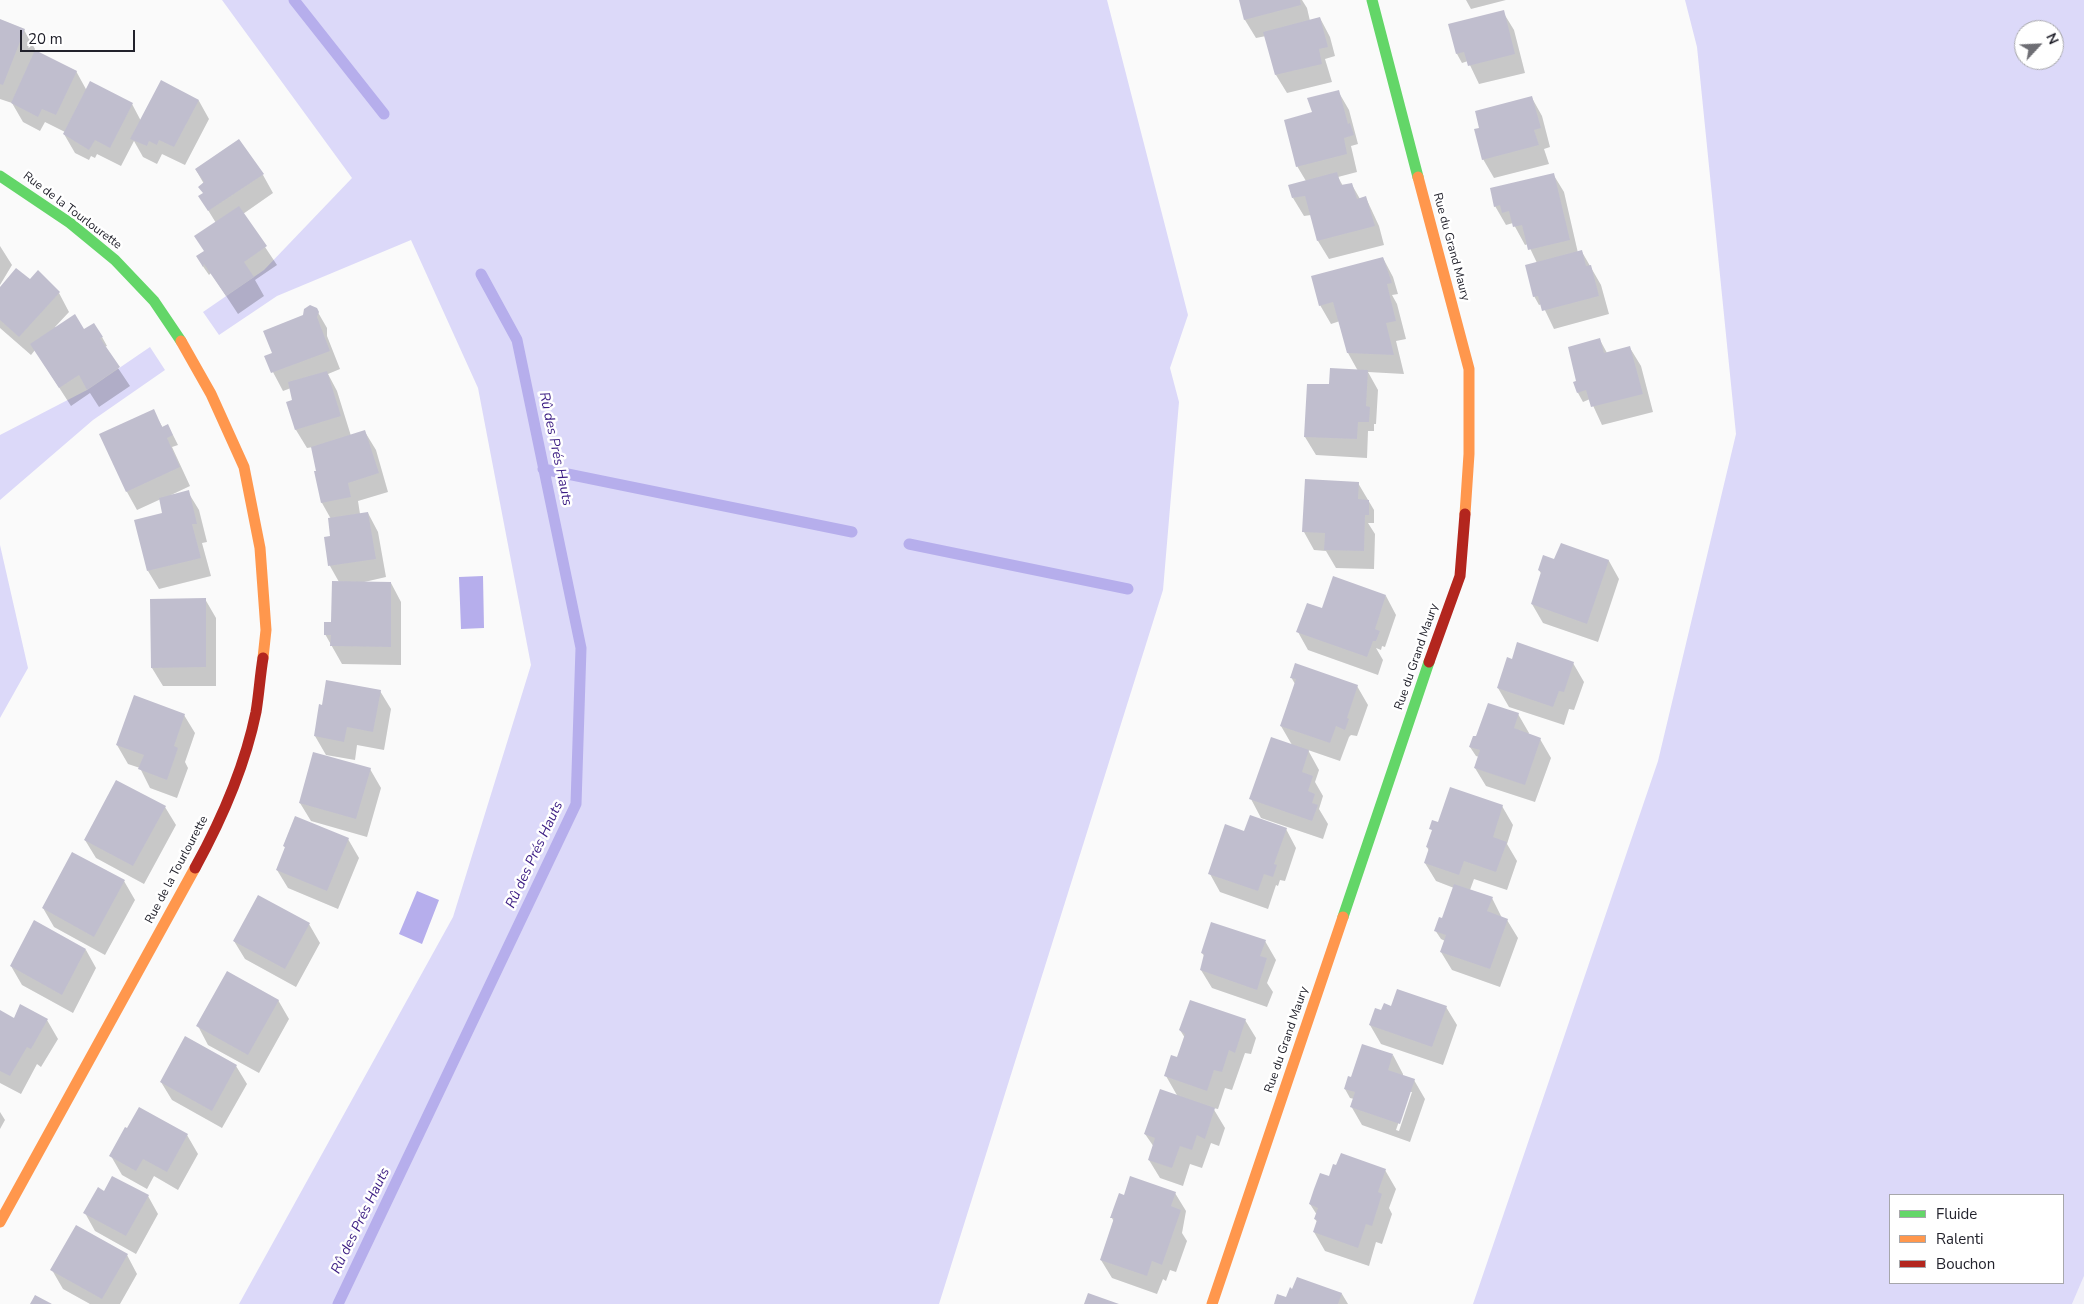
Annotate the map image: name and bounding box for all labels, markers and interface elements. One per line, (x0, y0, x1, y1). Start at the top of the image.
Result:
scale bar (22, 20, 138, 52)
north arrow (2014, 20, 2064, 70)
text: 20 m (28, 29, 63, 49)
text: N (2041, 30, 2063, 48)
street label: Rue de la Tourlourette (20, 169, 124, 253)
street label: Rue du Grand Maury (1430, 191, 1472, 303)
water label: Rû des Prés Hauts (535, 391, 575, 507)
street label: Rue du Grand Maury (1392, 602, 1442, 712)
water label: Rû des Prés Hauts (503, 799, 567, 911)
street label: Rue de la Tourlourette (143, 814, 211, 926)
street label: Rue du Grand Maury (1262, 985, 1312, 1095)
water label: Rû des Prés Hauts (328, 1165, 394, 1277)
legend (1889, 1194, 2064, 1284)
text: Fluide (1936, 1204, 1977, 1224)
text: Ralenti (1936, 1229, 1984, 1249)
text: Bouchon (1936, 1254, 1995, 1274)

